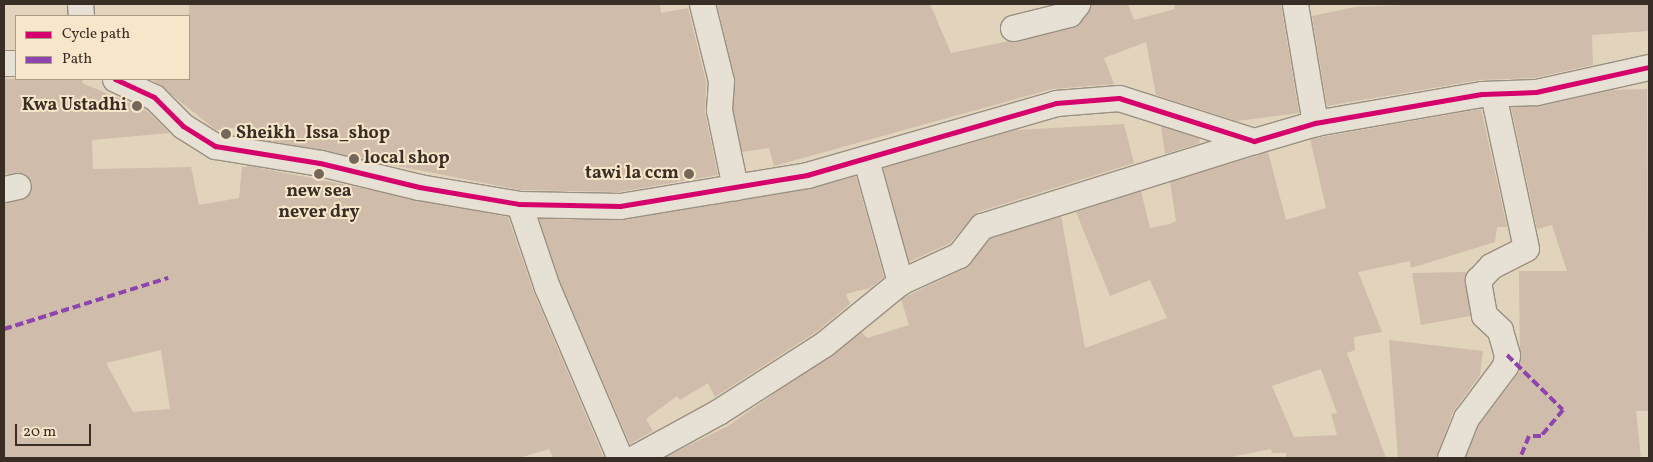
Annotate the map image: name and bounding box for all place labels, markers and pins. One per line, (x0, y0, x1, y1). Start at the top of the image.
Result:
place label: Kwa Ustadhi (22, 95, 127, 117)
marker: Kwa Ustadhi (131, 100, 143, 112)
place label: Sheikh_Issa_shop (236, 123, 390, 145)
marker: Sheikh_Issa_shop (220, 128, 232, 140)
place label: local shop (364, 148, 450, 170)
marker: local shop (348, 153, 360, 165)
place label: tawi la ccm (585, 163, 679, 185)
marker: new sea never dry (313, 168, 325, 180)
marker: tawi la ccm (683, 168, 695, 180)
place label: new sea never dry (278, 182, 360, 224)

